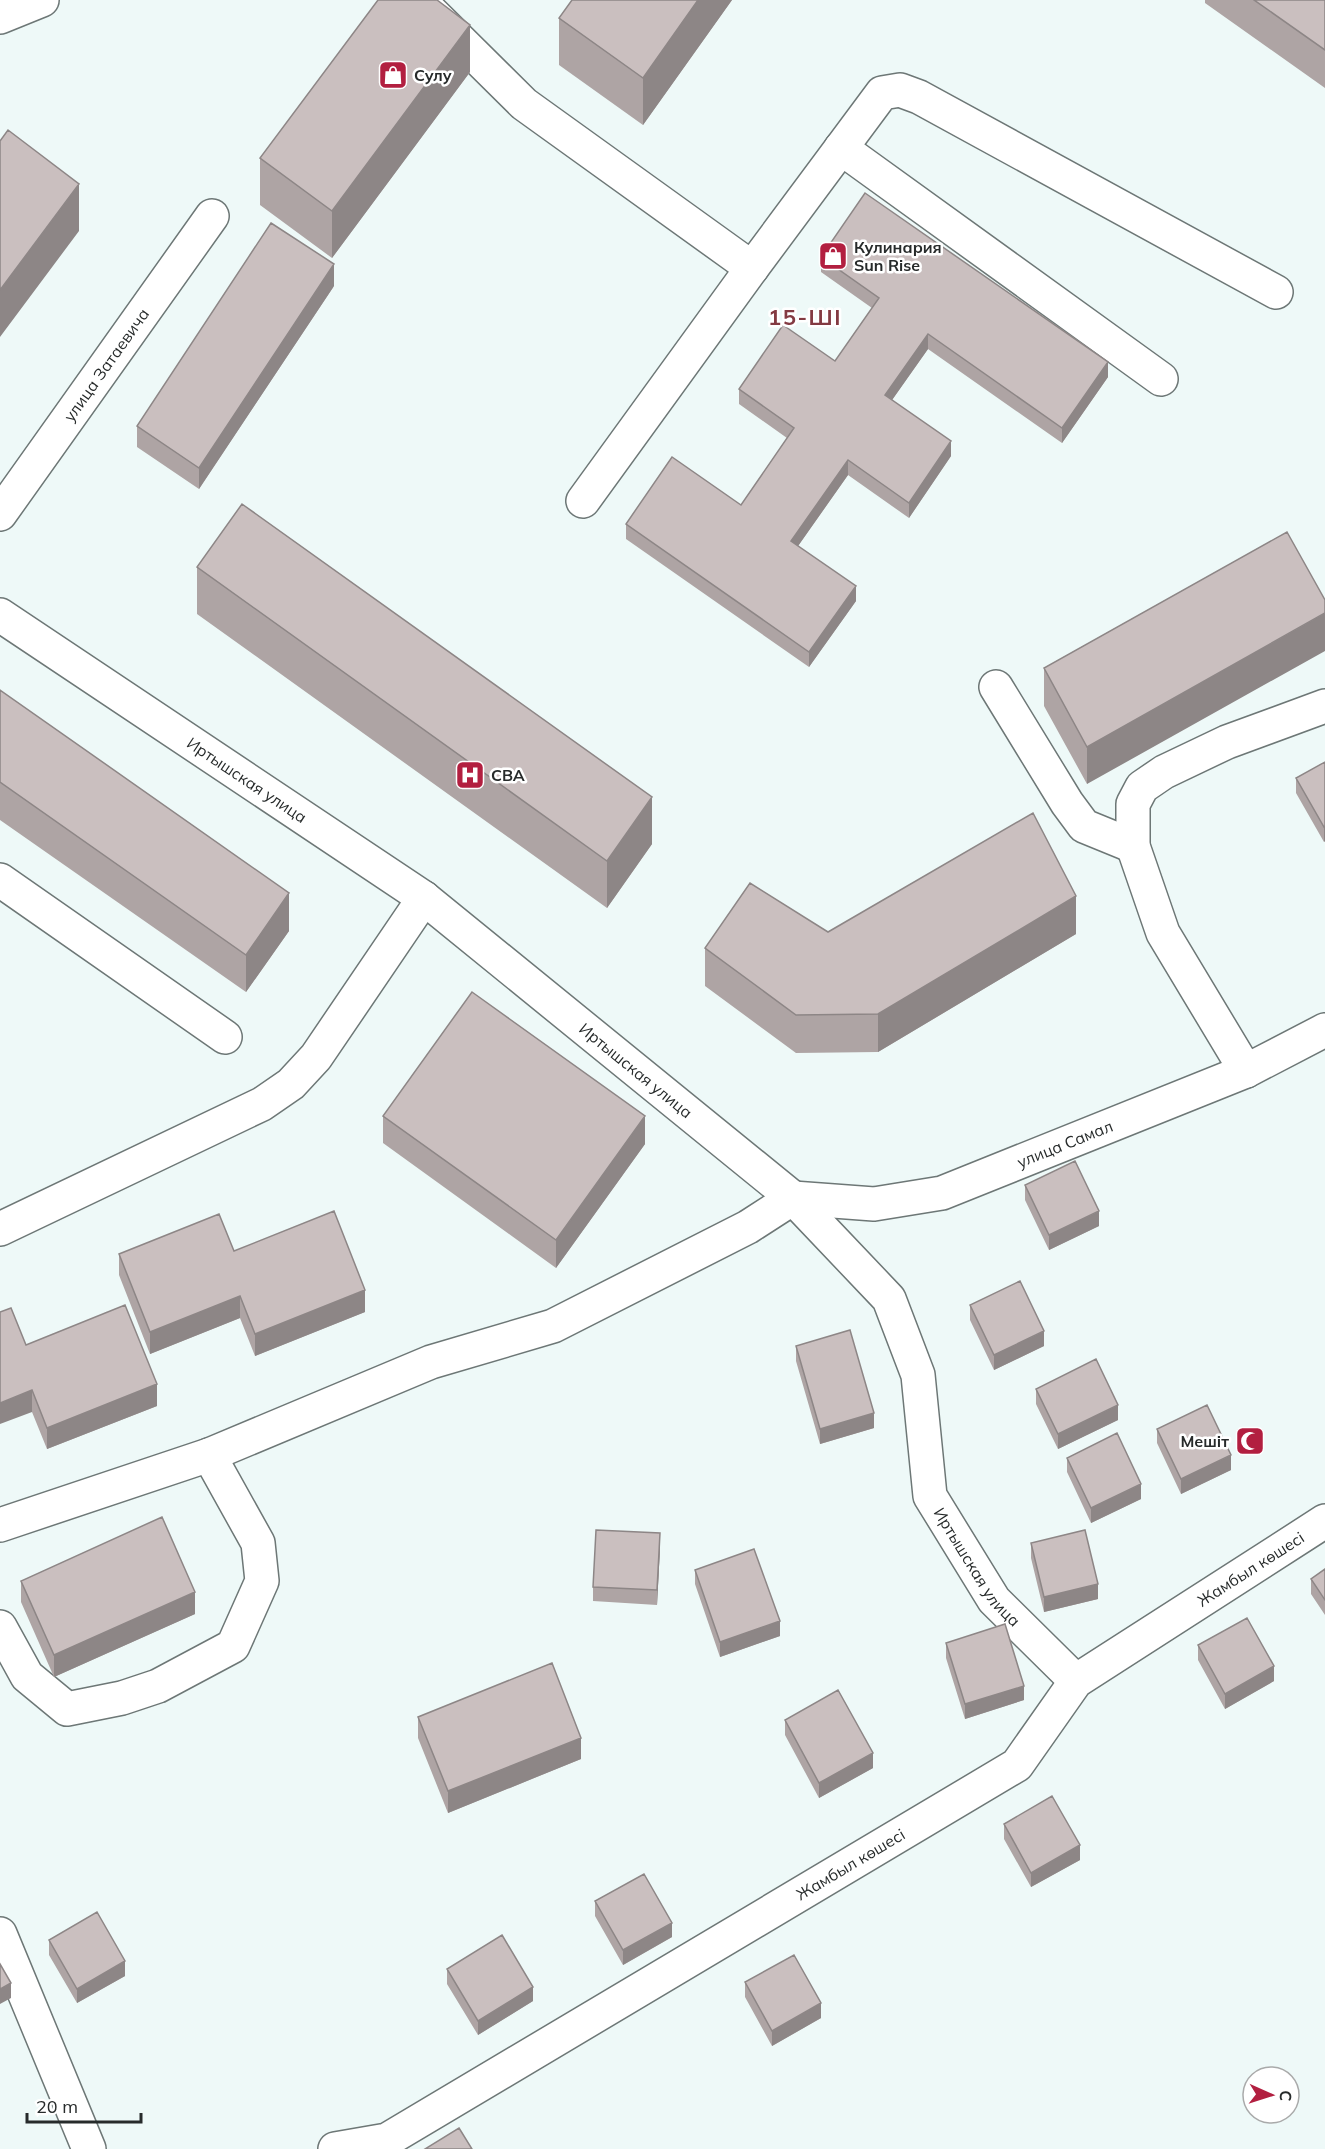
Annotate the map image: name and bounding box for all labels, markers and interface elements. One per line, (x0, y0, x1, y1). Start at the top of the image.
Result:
shop icon: Сулу (377, 59, 409, 91)
place label: Сулу (414, 65, 452, 85)
place label: Кулинария Sun Rise (854, 237, 942, 275)
shop icon: Кулинария Sun Rise (817, 240, 849, 272)
district label: 15-ШІ (768, 303, 842, 331)
street label: улица Затаевича (59, 304, 153, 425)
street label: Иртышская улица (183, 733, 311, 827)
hospital icon: СВА (454, 759, 486, 791)
place label: СВА (491, 765, 525, 785)
street label: Иртышская улица (575, 1018, 697, 1122)
street label: улица Самал (1014, 1116, 1116, 1172)
mosque icon: Мешіт (1234, 1425, 1266, 1457)
place label: Мешіт (1180, 1431, 1229, 1451)
street label: Иртышская улица (930, 1504, 1025, 1631)
street label: Жамбыл көшесі (1193, 1527, 1308, 1611)
street label: Жамбыл көшесі (792, 1824, 908, 1904)
north arrow (1241, 2065, 1301, 2125)
scale bar (27, 2086, 141, 2124)
text: С (1276, 2090, 1296, 2102)
text: 20 m (36, 2095, 78, 2118)

